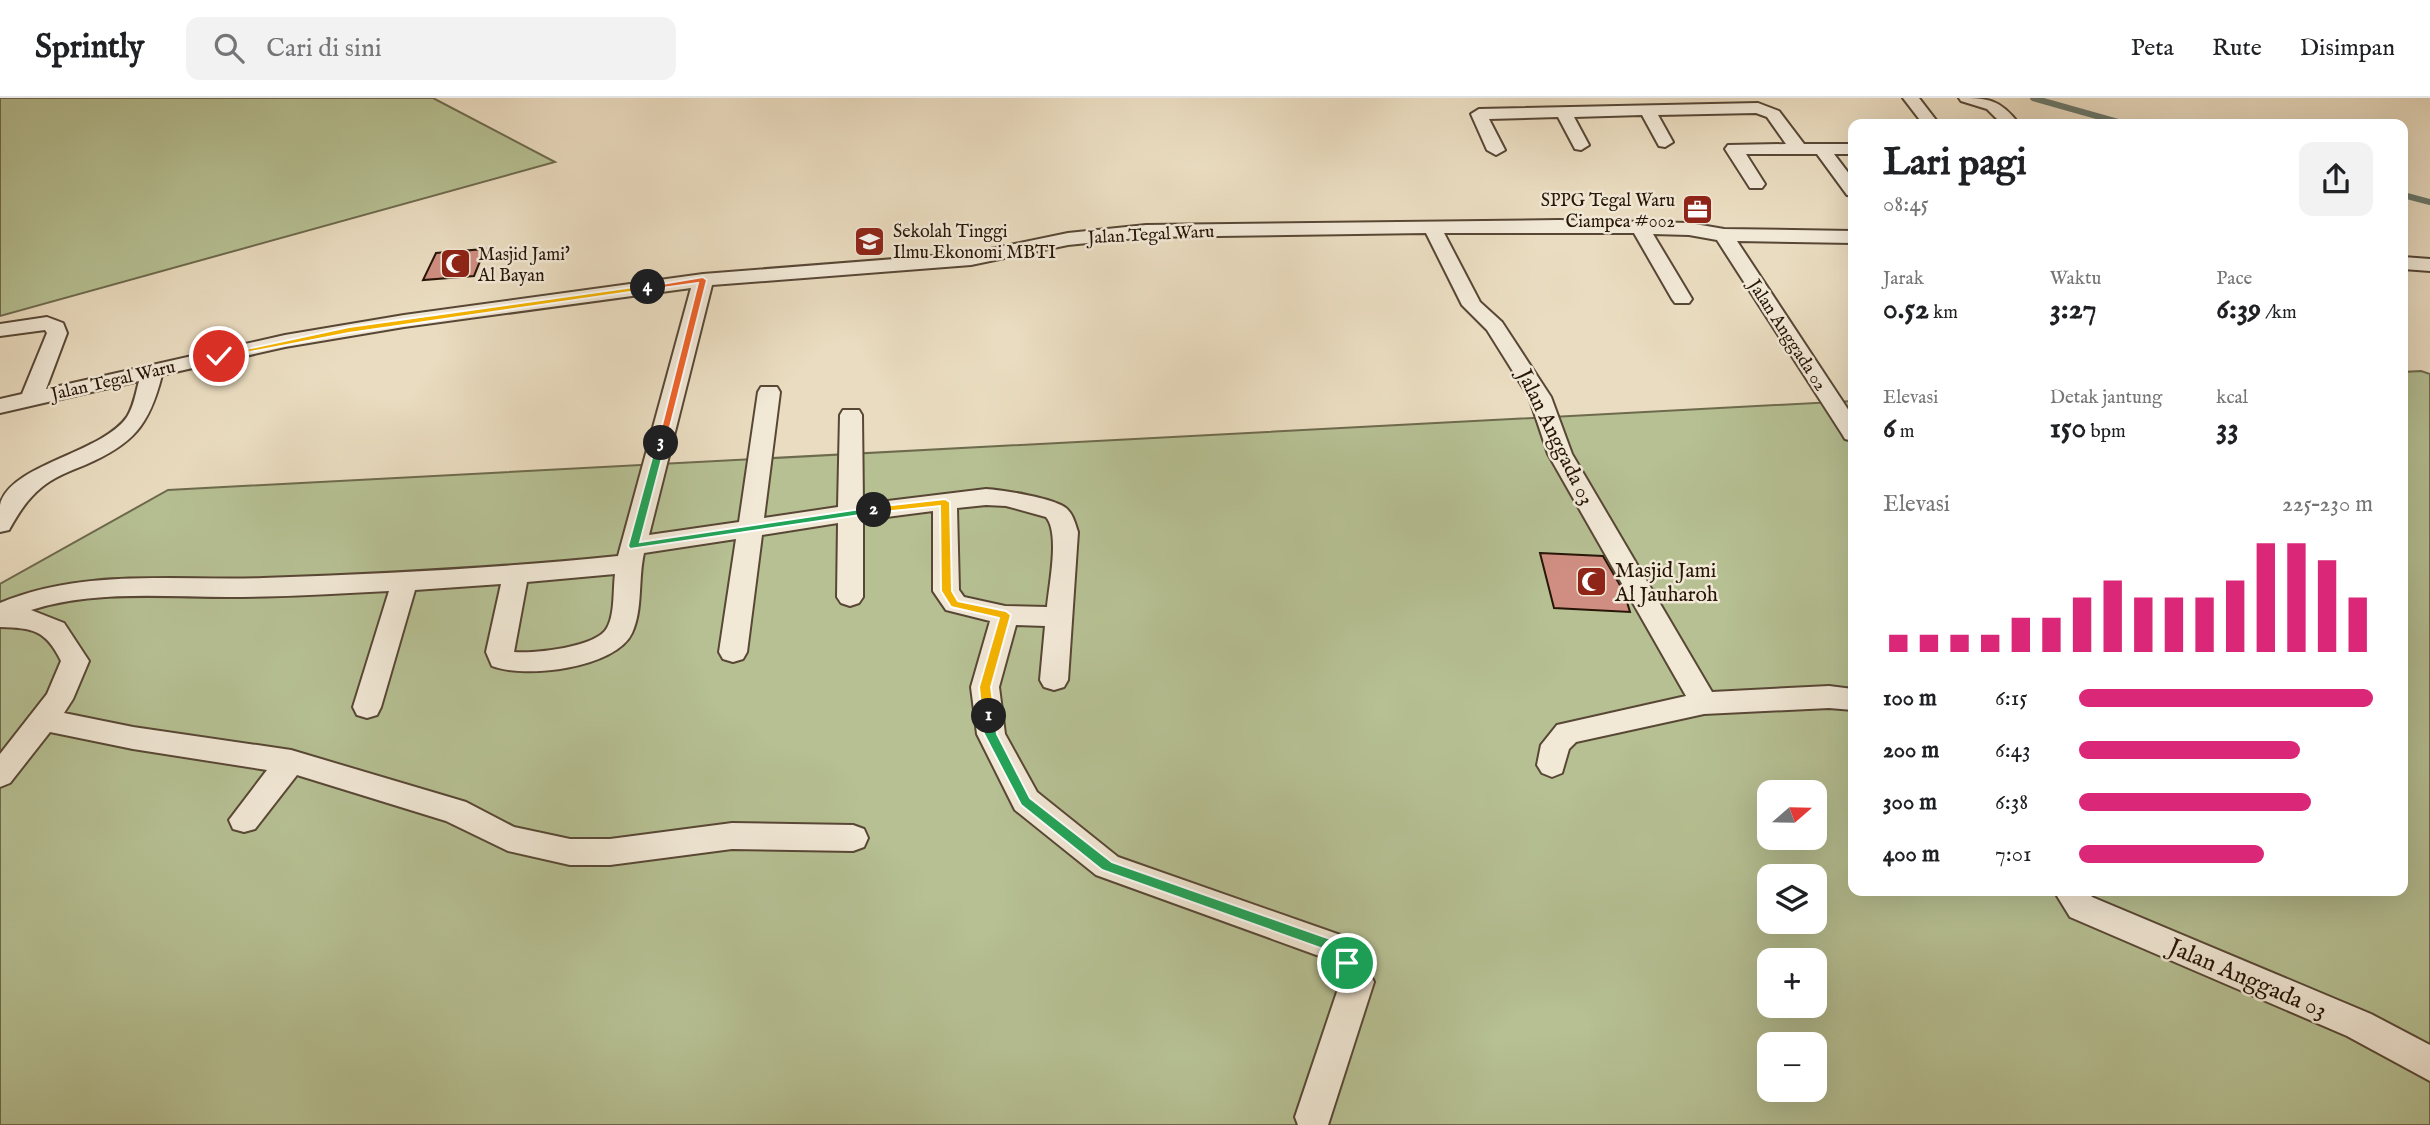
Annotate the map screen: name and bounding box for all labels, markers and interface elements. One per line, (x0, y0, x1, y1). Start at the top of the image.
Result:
search box (186, 17, 676, 80)
text: Sprintly (35, 27, 144, 69)
icon: search (210, 29, 248, 67)
text: Cari di sini (266, 32, 382, 65)
text: Peta (2131, 33, 2174, 64)
text: Rute (2212, 33, 2262, 64)
text: Disimpan (2300, 33, 2395, 64)
text: Lari pagi (1883, 140, 2027, 188)
button: share (2299, 142, 2373, 216)
place label: SPPG Tegal Waru Ciampea #002 (1541, 190, 1675, 234)
text: 08:45 (1883, 190, 1929, 219)
office icon: SPPG Tegal Waru Ciampea #002 (1681, 193, 1715, 227)
place label: Sekolah Tinggi Ilmu Ekonomi MBTI (893, 221, 1056, 265)
street label: Jalan Tegal Waru (1085, 221, 1215, 250)
school or university icon: Sekolah Tinggi Ilmu Ekonomi MBTI (853, 224, 887, 258)
place label: Masjid Jami' Al Bayan (477, 244, 570, 288)
mosque icon: Masjid Jami' Al Bayan (438, 247, 472, 281)
text: Jarak (1883, 267, 1924, 291)
text: Waktu (2050, 267, 2101, 291)
text: Pace (2216, 267, 2252, 291)
pin: 4 (630, 270, 666, 304)
text: 4 (643, 274, 652, 298)
street label: Jalan Anggada 02 (1741, 274, 1831, 396)
text: 0.52 (1883, 291, 1929, 329)
text: 3:27 (2050, 291, 2097, 329)
text: 6:39 (2216, 291, 2261, 329)
text: km (1929, 301, 1958, 325)
text: /km (2261, 301, 2297, 325)
pin (189, 326, 249, 386)
icon: check (200, 337, 238, 375)
street label: Jalan Tegal Waru (47, 356, 178, 407)
street label: Jalan Anggada 03 (1509, 363, 1599, 510)
text: Elevasi (1883, 386, 1938, 410)
text: Detak jantung (2050, 386, 2162, 410)
text: kcal (2216, 386, 2248, 410)
text: 6 (1883, 410, 1896, 448)
text: 150 (2050, 410, 2086, 448)
text: 33 (2216, 410, 2239, 448)
text: m (1896, 420, 1914, 444)
text: bpm (2086, 420, 2126, 444)
pin: 3 (644, 426, 678, 460)
text: 3 (657, 430, 664, 454)
text: Elevasi (1883, 490, 1950, 519)
text: 225–230 m (2282, 490, 2373, 519)
pin: 2 (856, 492, 892, 528)
text: 2 (869, 497, 878, 521)
place label: Masjid Jami Al Jauharoh (1614, 558, 1718, 609)
mosque icon: Masjid Jami Al Jauharoh (1575, 565, 1609, 599)
text: 100 m (1883, 684, 1937, 713)
text: 6:15 (1995, 684, 2028, 713)
pin: 1 (972, 698, 1006, 734)
text: 1 (985, 703, 992, 727)
text: 200 m (1883, 736, 1939, 765)
text: 6:43 (1995, 736, 2031, 765)
north arrow (1757, 780, 1827, 850)
map controls (1757, 780, 1827, 1102)
text: 300 m (1883, 788, 1937, 817)
text: 6:38 (1995, 788, 2028, 817)
text: 400 m (1883, 840, 1940, 869)
text: 7:01 (1995, 840, 2032, 869)
button: layers (1757, 864, 1827, 934)
street label: Jalan Anggada 03 (2161, 931, 2331, 1027)
pin (1317, 933, 1377, 993)
icon: arrive (1328, 944, 1366, 982)
button: + (1757, 948, 1827, 1018)
button: − (1757, 1032, 1827, 1102)

